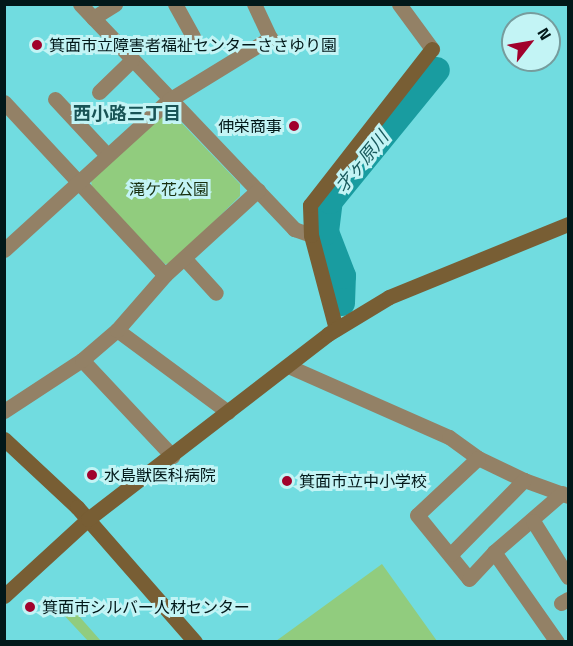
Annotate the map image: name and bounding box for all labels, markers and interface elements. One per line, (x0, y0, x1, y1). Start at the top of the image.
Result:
north arrow (501, 12, 561, 72)
text: N (532, 23, 558, 45)
place label: 箕面市立障害者福祉センターささゆり園 (49, 35, 337, 55)
marker: 箕面市立障害者福祉センターささゆり園 (30, 38, 44, 52)
district label: 西小路三丁目 (73, 103, 181, 125)
place label: 伸栄商事 (218, 116, 282, 136)
marker: 伸栄商事 (287, 119, 301, 133)
water label: 才ヶ原川 (331, 127, 393, 197)
park label: 滝ケ花公園 (129, 179, 209, 199)
place label: 水島獣医科病院 (104, 465, 216, 485)
marker: 水島獣医科病院 (85, 468, 99, 482)
place label: 箕面市立中小学校 (299, 471, 427, 491)
marker: 箕面市立中小学校 (280, 474, 294, 488)
place label: 箕面市シルバー人材センター (42, 597, 250, 617)
marker: 箕面市シルバー人材センター (23, 600, 37, 614)

